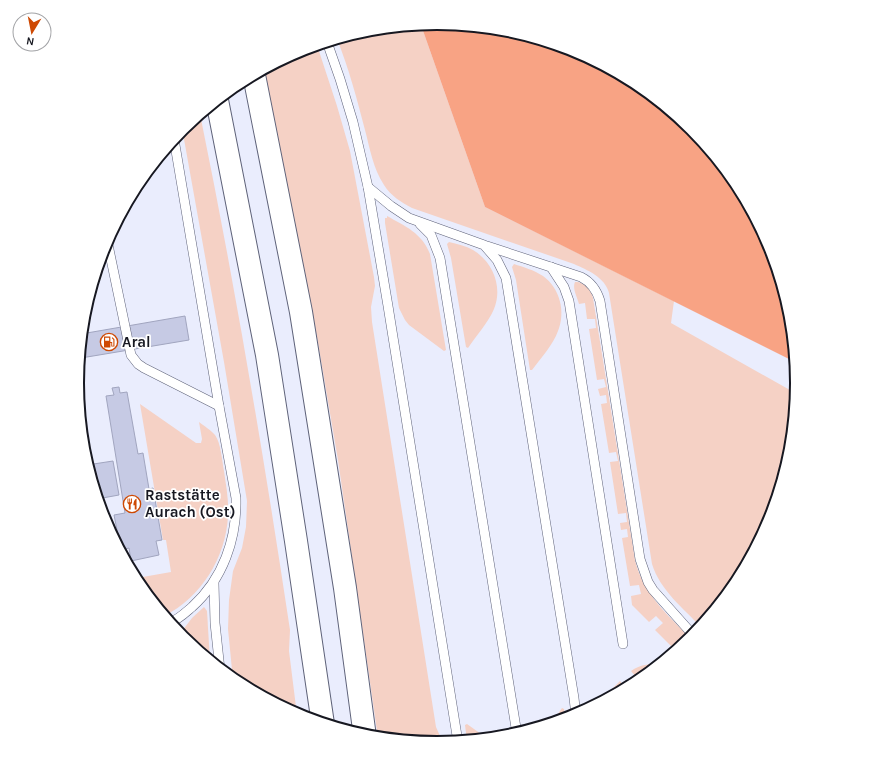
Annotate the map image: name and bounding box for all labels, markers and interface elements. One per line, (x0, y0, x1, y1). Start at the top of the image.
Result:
north arrow (12, 12, 52, 52)
text: N (25, 34, 35, 48)
fuel station icon: Aral (99, 332, 119, 352)
place label: Aral (122, 333, 151, 351)
place label: Raststätte Aurach (Ost) (145, 486, 236, 521)
restaurant icon: Raststätte Aurach (Ost) (122, 494, 142, 514)

